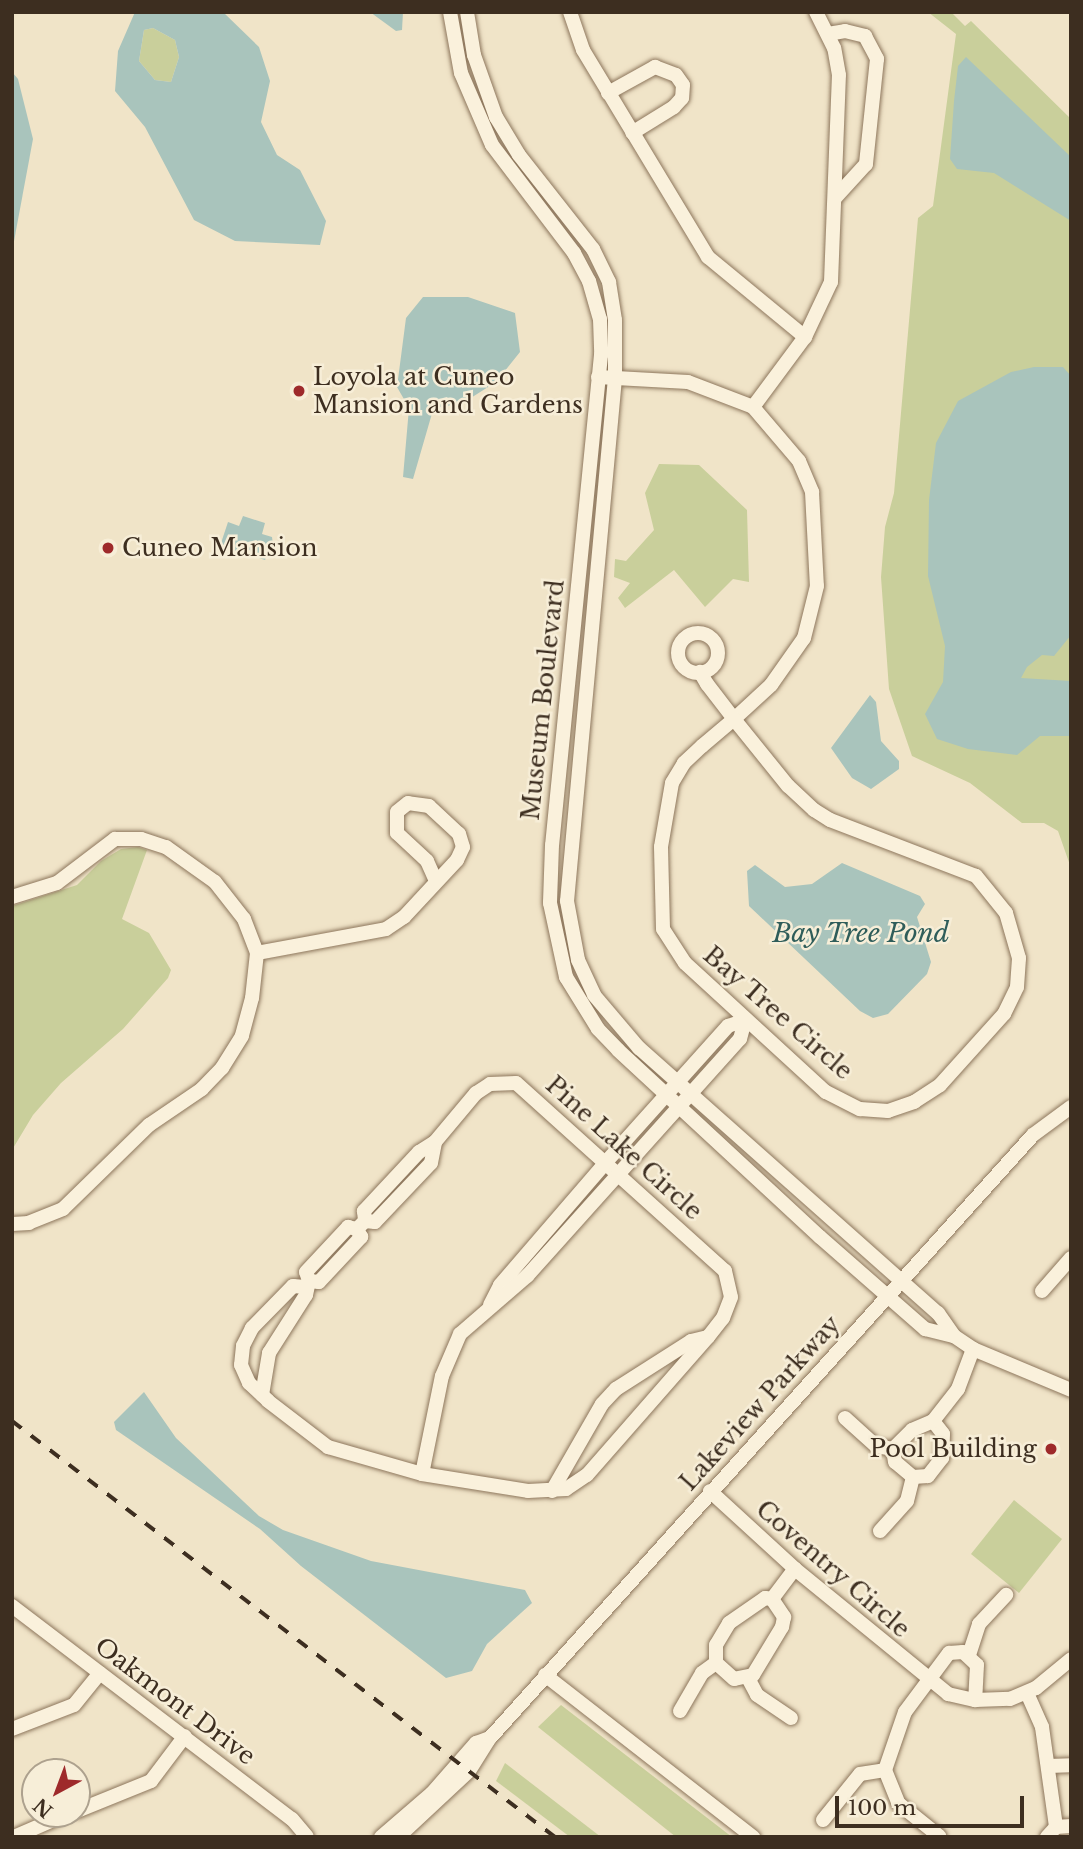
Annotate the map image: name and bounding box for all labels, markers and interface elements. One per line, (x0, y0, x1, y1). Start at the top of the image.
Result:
place label: Loyola at Cuneo Mansion and Gardens (313, 363, 583, 419)
marker: Loyola at Cuneo Mansion and Gardens (291, 383, 307, 399)
place label: Cuneo Mansion (122, 534, 318, 562)
marker: Cuneo Mansion (100, 540, 116, 556)
street label: Museum Boulevard (516, 578, 570, 822)
water label: Bay Tree Pond (772, 918, 950, 950)
street label: Bay Tree Circle (697, 940, 859, 1086)
street label: Pine Lake Circle (540, 1070, 708, 1226)
street label: Lakeview Parkway (674, 1309, 846, 1497)
place label: Pool Building (870, 1435, 1037, 1463)
marker: Pool Building (1043, 1441, 1059, 1457)
street label: Coventry Circle (750, 1494, 916, 1644)
street label: Oakmont Drive (89, 1631, 261, 1771)
north arrow (21, 1758, 91, 1828)
scale bar (838, 1783, 1027, 1827)
text: N (29, 1793, 57, 1822)
text: 100 m (848, 1795, 916, 1821)

